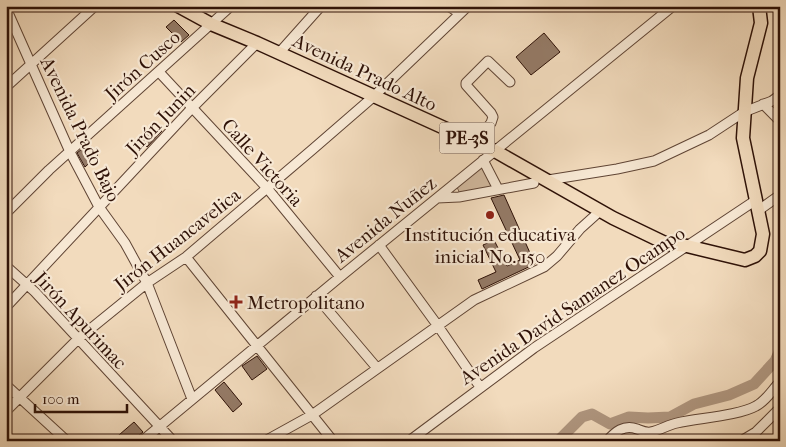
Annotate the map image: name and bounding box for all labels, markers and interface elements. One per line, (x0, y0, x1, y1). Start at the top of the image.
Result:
street label: Jirón Cusco (99, 26, 185, 107)
street label: Avenida Prado Alto (288, 29, 440, 116)
street label: Avenida Prado Bajo (35, 53, 125, 206)
street label: Jirón Junin (120, 80, 200, 161)
street label: Calle Victoria (217, 114, 307, 211)
road number: PE-3S (440, 122, 494, 154)
street label: Avenida Nuñez (330, 172, 441, 268)
street label: Jirón Huancavelica (109, 184, 245, 297)
marker: Institución educativa inicial No. 150 (484, 209, 496, 221)
street label: Avenida David Samanez Ocampo (455, 222, 689, 390)
place label: Institución educativa inicial No. 150 (404, 224, 576, 268)
street label: Jirón Apurimac (28, 266, 131, 374)
place label: Metropolitano (247, 292, 365, 314)
marker: Metropolitano (229, 295, 243, 309)
scale bar (35, 382, 128, 414)
text: 100 m (42, 390, 80, 408)

